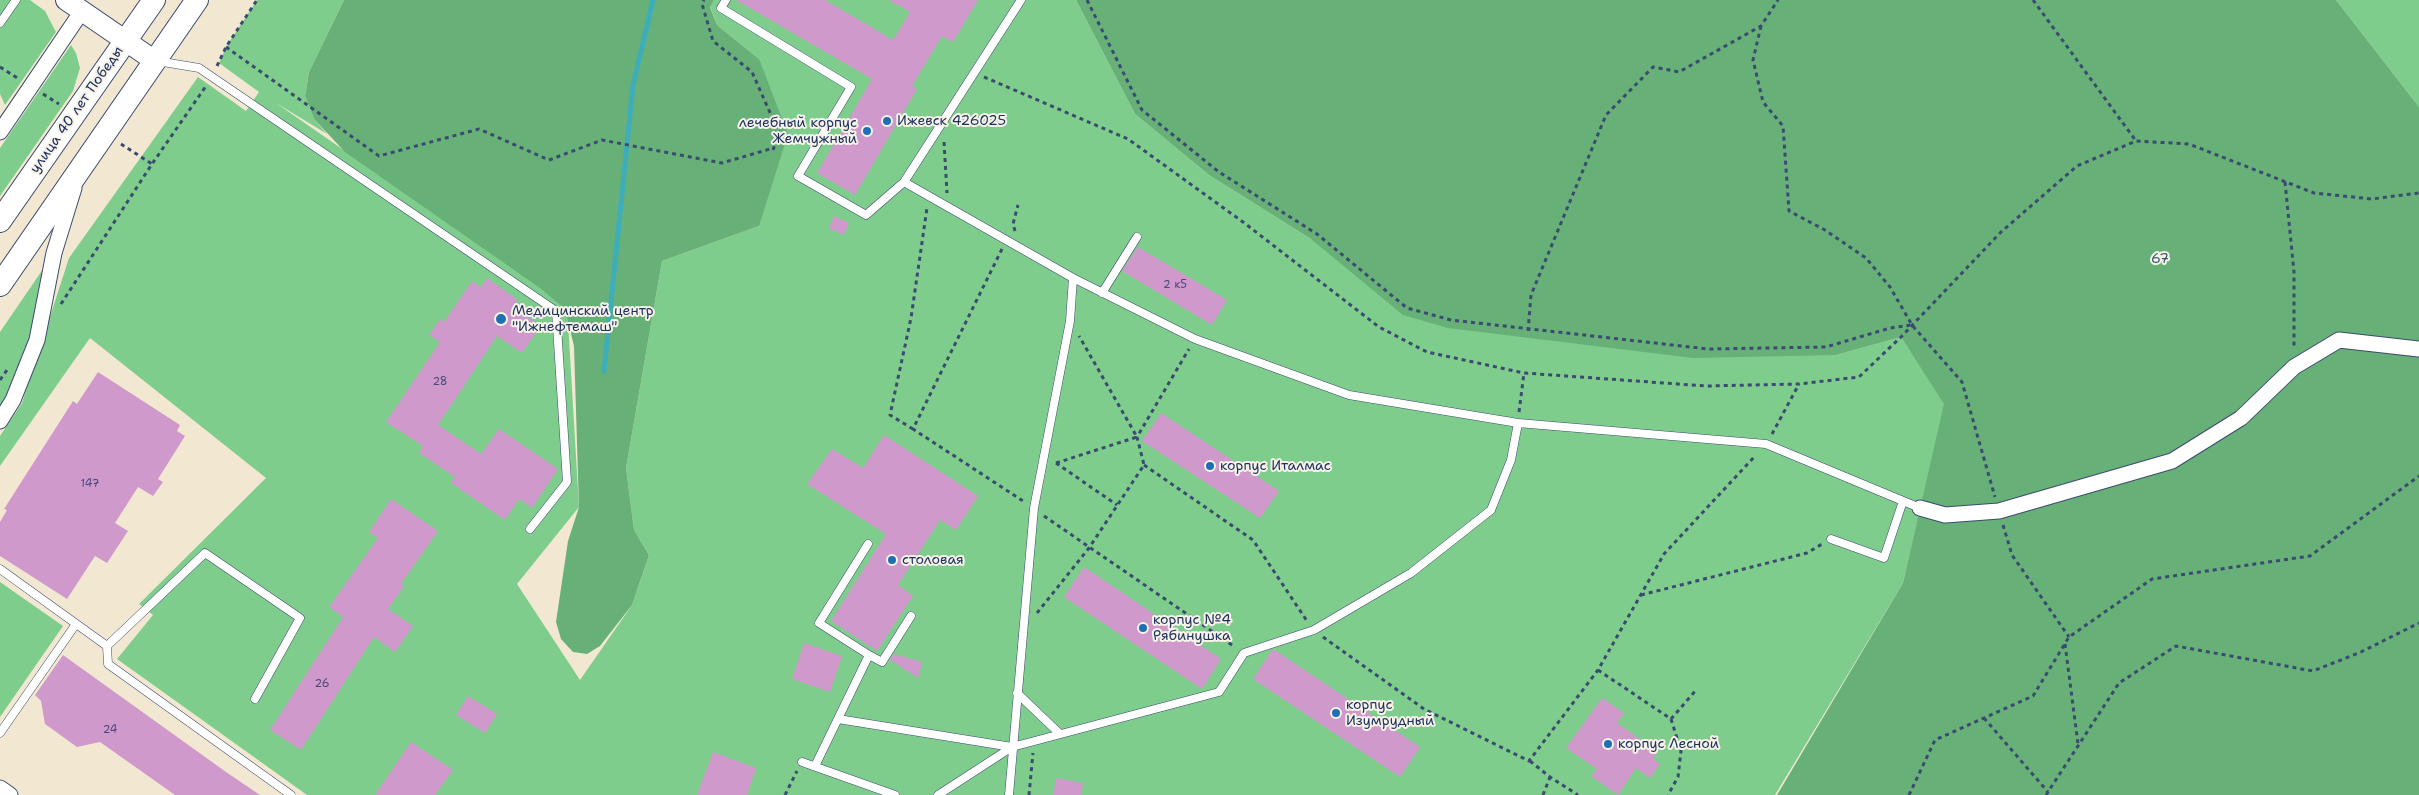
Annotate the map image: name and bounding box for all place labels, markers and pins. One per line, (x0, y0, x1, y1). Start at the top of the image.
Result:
place label: Ижевск 426025 (897, 113, 1006, 129)
place label: лечебный корпус Жемчужный (739, 115, 857, 148)
marker: Ижевск 426025 (881, 115, 893, 127)
marker: лечебный корпус Жемчужный (861, 125, 873, 137)
place label: Медицинский центр "Ижнефтемаш" (512, 303, 654, 336)
marker: Медицинский центр "Ижнефтемаш" (494, 312, 508, 326)
place label: корпус Италмас (1220, 458, 1331, 474)
marker: корпус Италмас (1204, 460, 1216, 472)
place label: столовая (902, 552, 964, 568)
marker: столовая (886, 554, 898, 566)
place label: корпус №4 Рябинушка (1153, 612, 1231, 644)
marker: корпус №4 Рябинушка (1137, 622, 1149, 634)
place label: корпус Изумрудный (1346, 697, 1434, 730)
marker: корпус Изумрудный (1330, 707, 1342, 719)
place label: корпус Лесной (1618, 736, 1719, 752)
marker: корпус Лесной (1602, 738, 1614, 750)

